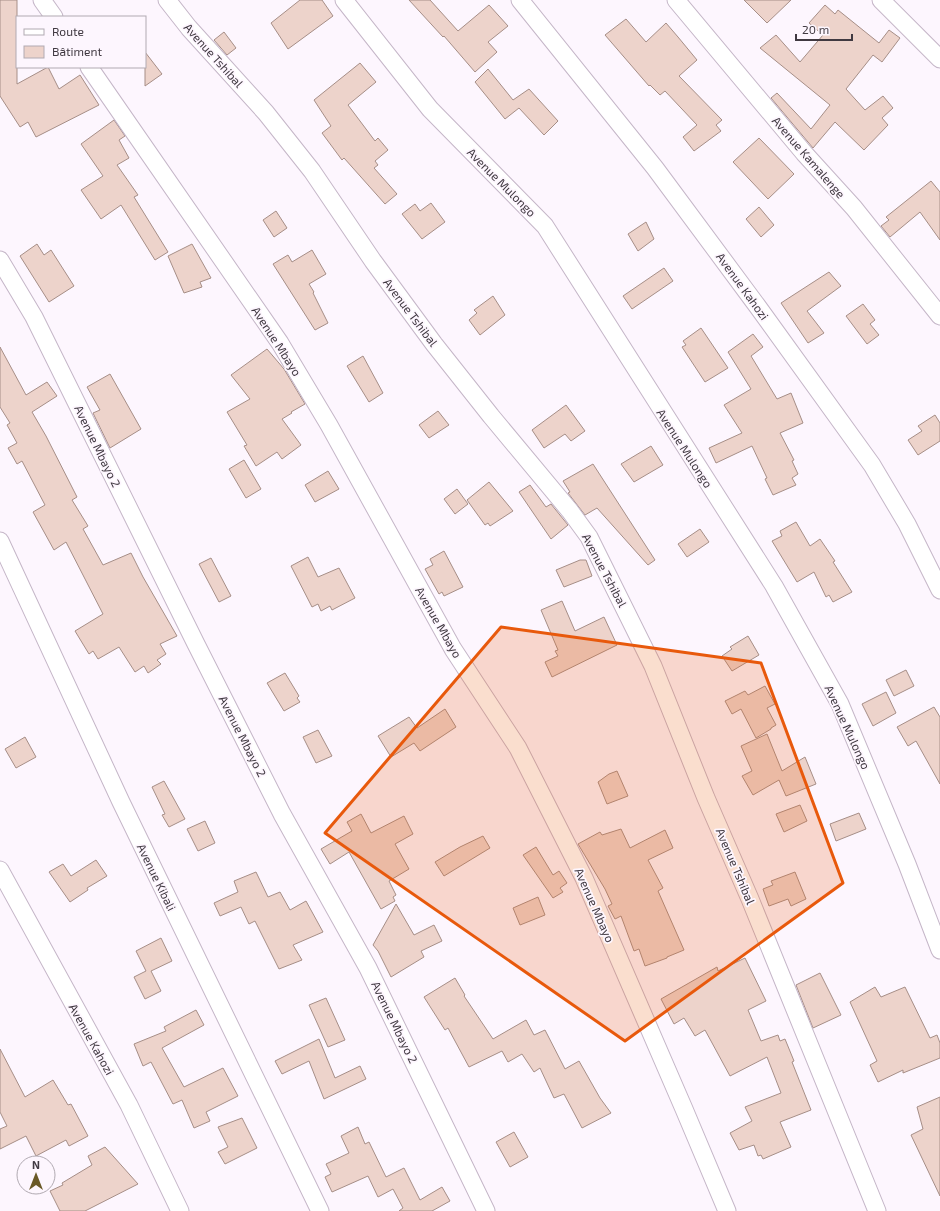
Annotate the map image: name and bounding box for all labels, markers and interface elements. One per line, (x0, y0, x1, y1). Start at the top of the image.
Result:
legend (16, 16, 146, 68)
scale bar (796, 16, 852, 42)
street label: Avenue Tshibal (182, 20, 247, 90)
text: 20 m (802, 22, 829, 36)
text: Route (52, 24, 84, 38)
text: Bâtiment (52, 44, 103, 58)
street label: Avenue Kamalenge (770, 113, 848, 201)
street label: Avenue Mulongo (465, 145, 539, 219)
street label: Avenue Kahozi (714, 250, 772, 322)
street label: Avenue Tshibal (381, 275, 441, 349)
street label: Avenue Mbayo (249, 304, 305, 378)
street label: Avenue Mbayo 2 (72, 403, 124, 489)
street label: Avenue Mulongo (654, 406, 716, 490)
street label: Avenue Tshibal (580, 531, 630, 610)
street label: Avenue Mbayo (413, 584, 465, 660)
street label: Avenue Mulongo (822, 683, 874, 771)
street label: Avenue Mbayo 2 (216, 693, 270, 779)
street label: Avenue Tshibal (714, 826, 759, 907)
street label: Avenue Kibali (135, 841, 179, 913)
street label: Avenue Mbayo (572, 866, 618, 945)
street label: Avenue Mbayo 2 (369, 979, 421, 1065)
street label: Avenue Kahozi (67, 1001, 117, 1077)
north arrow (16, 1155, 56, 1195)
text: N (32, 1158, 40, 1171)

